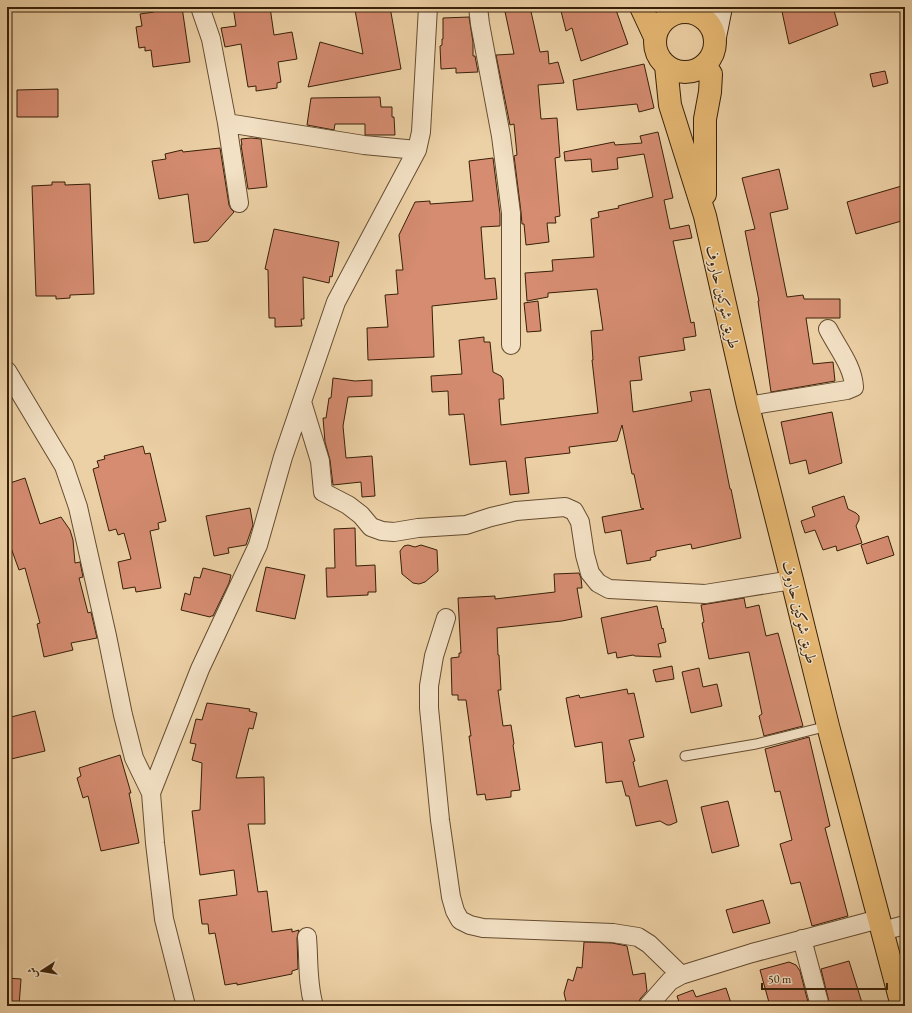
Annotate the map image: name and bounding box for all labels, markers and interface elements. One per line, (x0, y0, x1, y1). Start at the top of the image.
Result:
street label: طريق شوكين حاروف (701, 243, 744, 351)
street label: طريق شوكين حاروف (777, 559, 822, 666)
north arrow (22, 951, 62, 991)
scale bar (762, 965, 887, 991)
text: ش (24, 966, 40, 980)
text: 50 m (768, 971, 792, 987)

